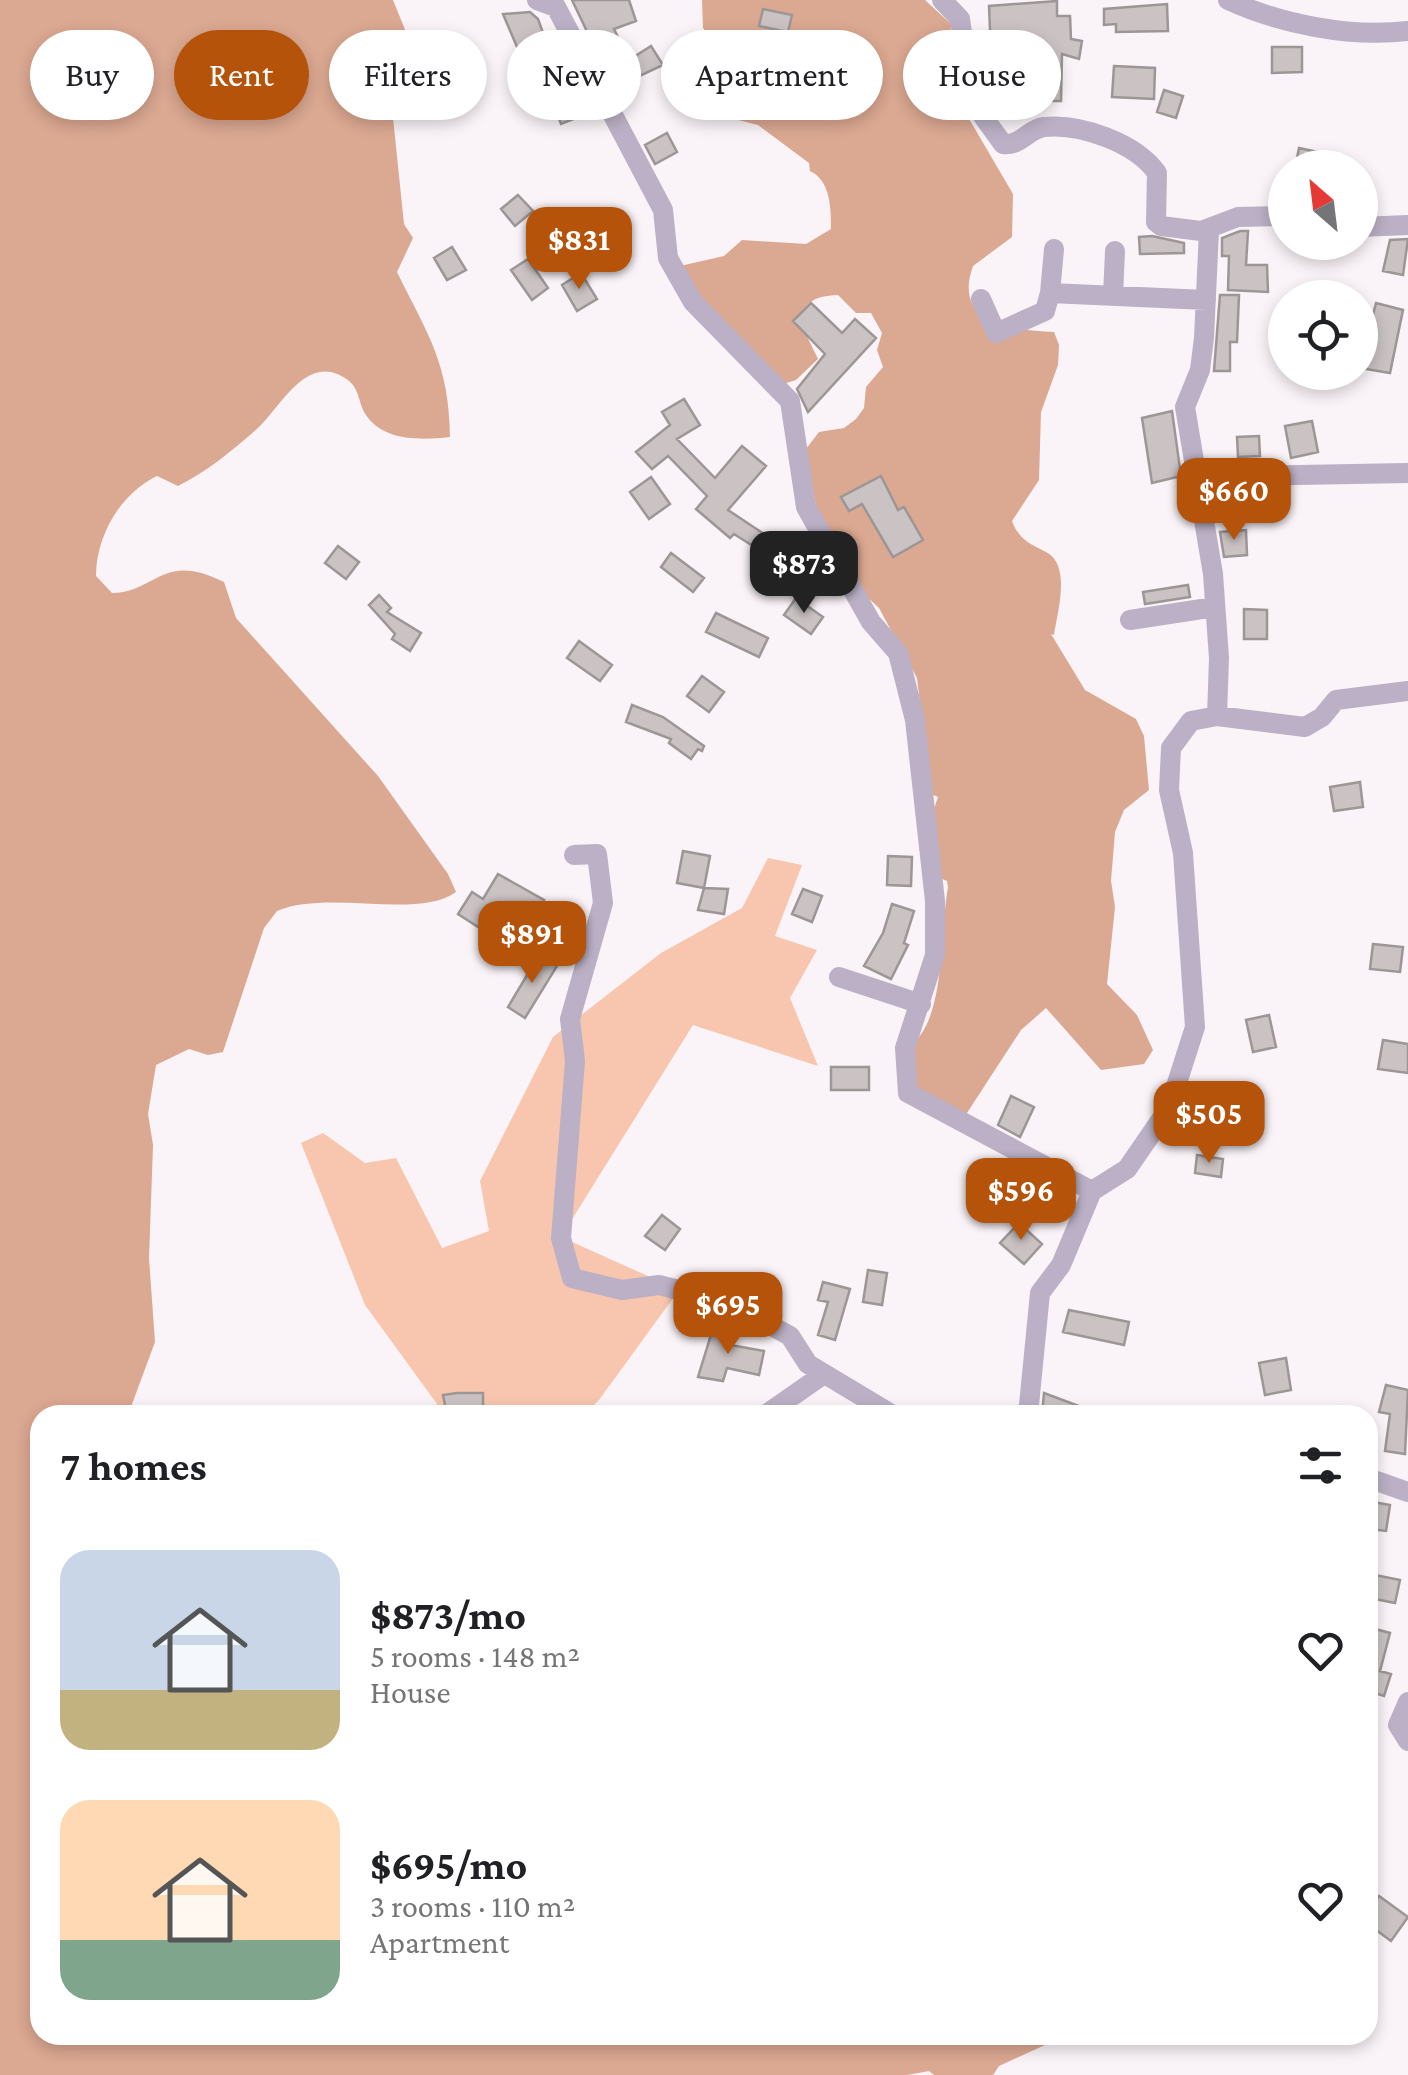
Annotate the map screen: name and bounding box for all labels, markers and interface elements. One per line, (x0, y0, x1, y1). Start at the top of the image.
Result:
chip: Buy (30, 30, 154, 120)
chip: Rent (174, 30, 309, 120)
chip: Filters (329, 30, 487, 120)
chip: New (507, 30, 641, 120)
chip: Apartment (661, 30, 883, 120)
chip: House (903, 30, 1061, 120)
north arrow (1268, 150, 1378, 260)
map controls (1268, 150, 1378, 390)
pin: $831 (520, 207, 638, 292)
text: $831 (548, 221, 610, 257)
button: locate (1268, 280, 1378, 390)
pin: $660 (1175, 458, 1293, 543)
text: $660 (1199, 472, 1269, 508)
pin: $873 (745, 531, 863, 616)
text: $873 (772, 545, 836, 581)
pin: $891 (473, 901, 591, 986)
text: $891 (500, 915, 564, 951)
pin: $505 (1150, 1081, 1268, 1166)
text: $505 (1176, 1095, 1242, 1131)
pin: $596 (962, 1158, 1080, 1243)
text: $596 (988, 1172, 1054, 1208)
pin: $695 (669, 1272, 787, 1357)
text: $695 (695, 1286, 761, 1322)
icon: filters (1293, 1438, 1348, 1493)
text: 7 homes (60, 1442, 207, 1489)
icon: home (140, 1590, 260, 1710)
text: $873/mo (370, 1591, 526, 1638)
icon: heart (1293, 1623, 1348, 1678)
text: 5 rooms · 148 m² (370, 1638, 580, 1674)
text: House (370, 1674, 450, 1710)
icon: home (140, 1840, 260, 1960)
text: $695/mo (370, 1841, 527, 1888)
icon: heart (1293, 1873, 1348, 1928)
text: 3 rooms · 110 m² (370, 1888, 575, 1924)
text: Apartment (370, 1924, 509, 1960)

